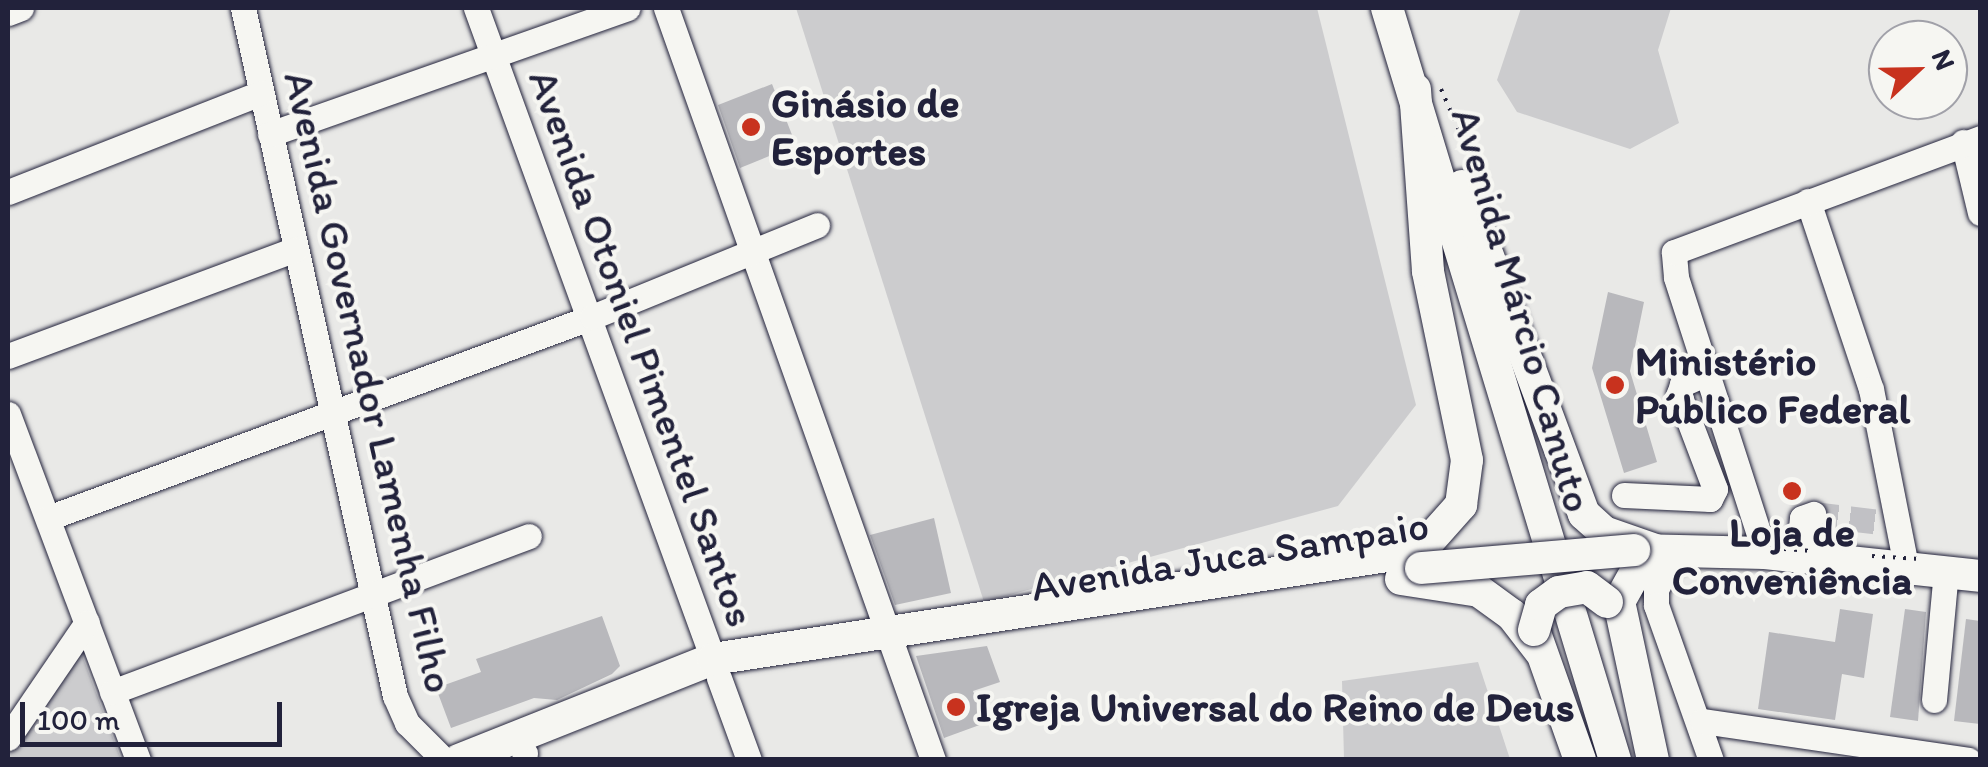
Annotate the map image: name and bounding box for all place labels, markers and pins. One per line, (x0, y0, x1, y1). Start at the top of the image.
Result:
place label: Ginásio de Esportes (771, 78, 960, 176)
marker: Ginásio de Esportes (740, 116, 762, 138)
place label: Ministério Público Federal (1635, 336, 1910, 434)
marker: Ministério Público Federal (1604, 374, 1626, 396)
marker: Loja de Conveniência (1781, 480, 1803, 502)
place label: Loja de Conveniência (1672, 507, 1912, 606)
place label: Igreja Universal do Reino de Deus (976, 682, 1576, 732)
marker: Igreja Universal do Reino de Deus (945, 696, 967, 718)

